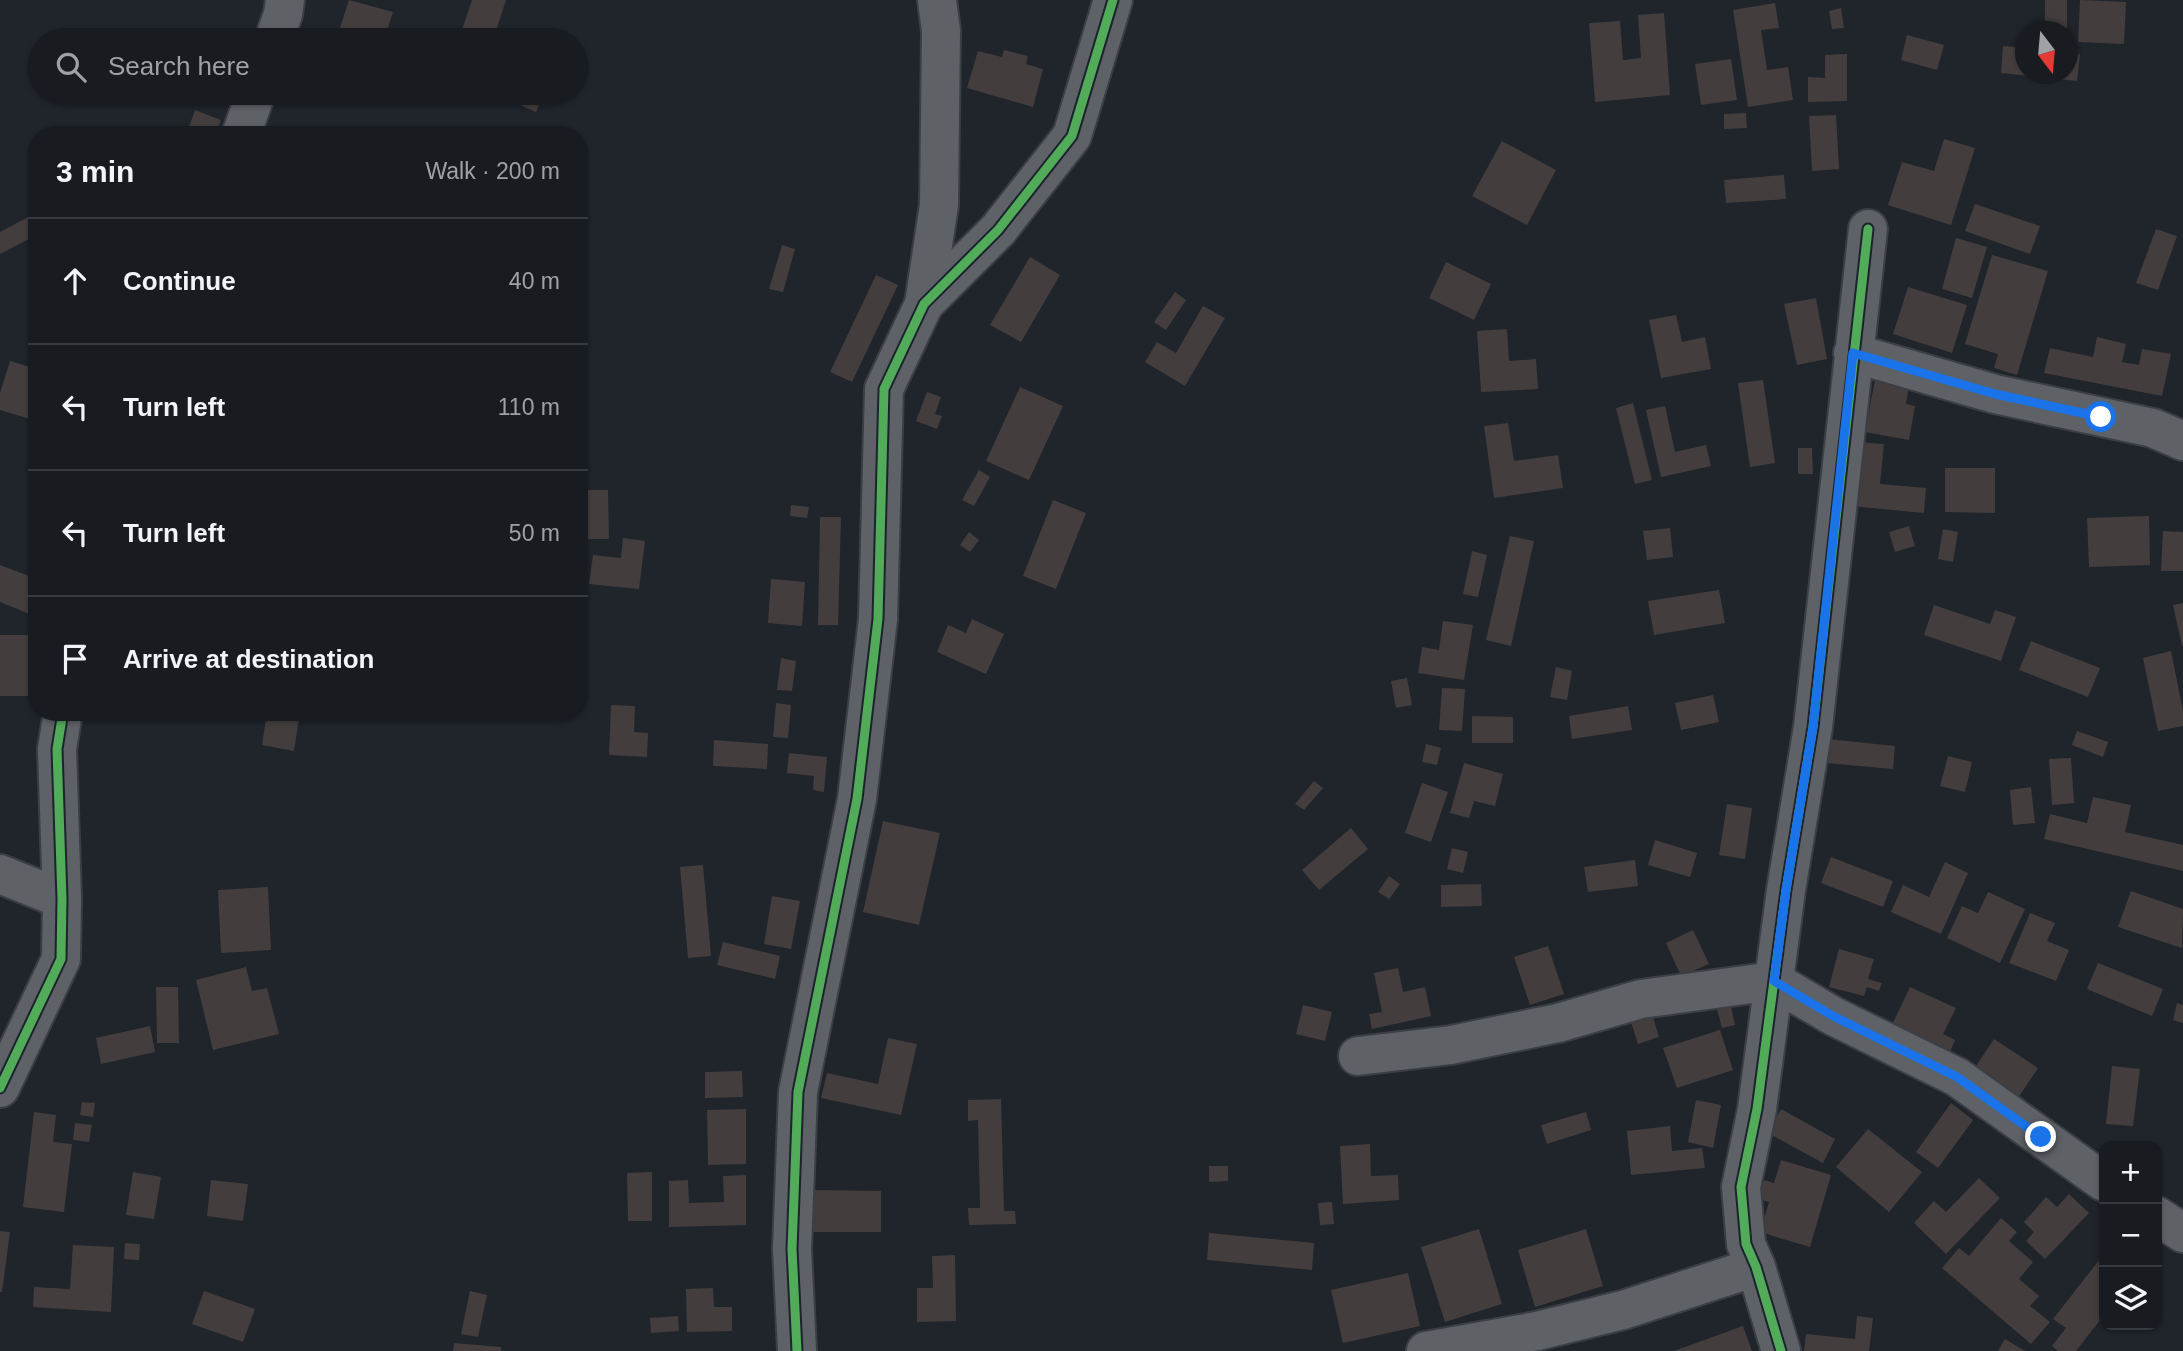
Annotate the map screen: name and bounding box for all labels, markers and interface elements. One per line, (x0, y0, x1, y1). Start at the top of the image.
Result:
north arrow (2015, 21, 2078, 84)
search box (28, 28, 588, 105)
icon: search (52, 48, 90, 86)
text: Search here (108, 51, 250, 81)
text: 3 min (56, 155, 134, 188)
text: Walk · 200 m (425, 158, 560, 184)
icon: ahead (56, 262, 94, 300)
text: Continue (123, 266, 236, 296)
text: 40 m (509, 268, 560, 294)
icon: left (56, 388, 94, 426)
text: Turn left (123, 392, 225, 422)
text: 110 m (498, 394, 560, 420)
route start (2085, 401, 2116, 432)
icon: left (56, 514, 94, 552)
text: Turn left (123, 518, 225, 548)
text: 50 m (509, 520, 560, 546)
icon: arrive (56, 640, 94, 678)
text: Arrive at destination (123, 644, 374, 674)
route end (2025, 1121, 2056, 1152)
map controls (2099, 1141, 2162, 1330)
button: + (2099, 1141, 2162, 1204)
button: − (2099, 1204, 2162, 1267)
button: layers (2099, 1267, 2162, 1330)

